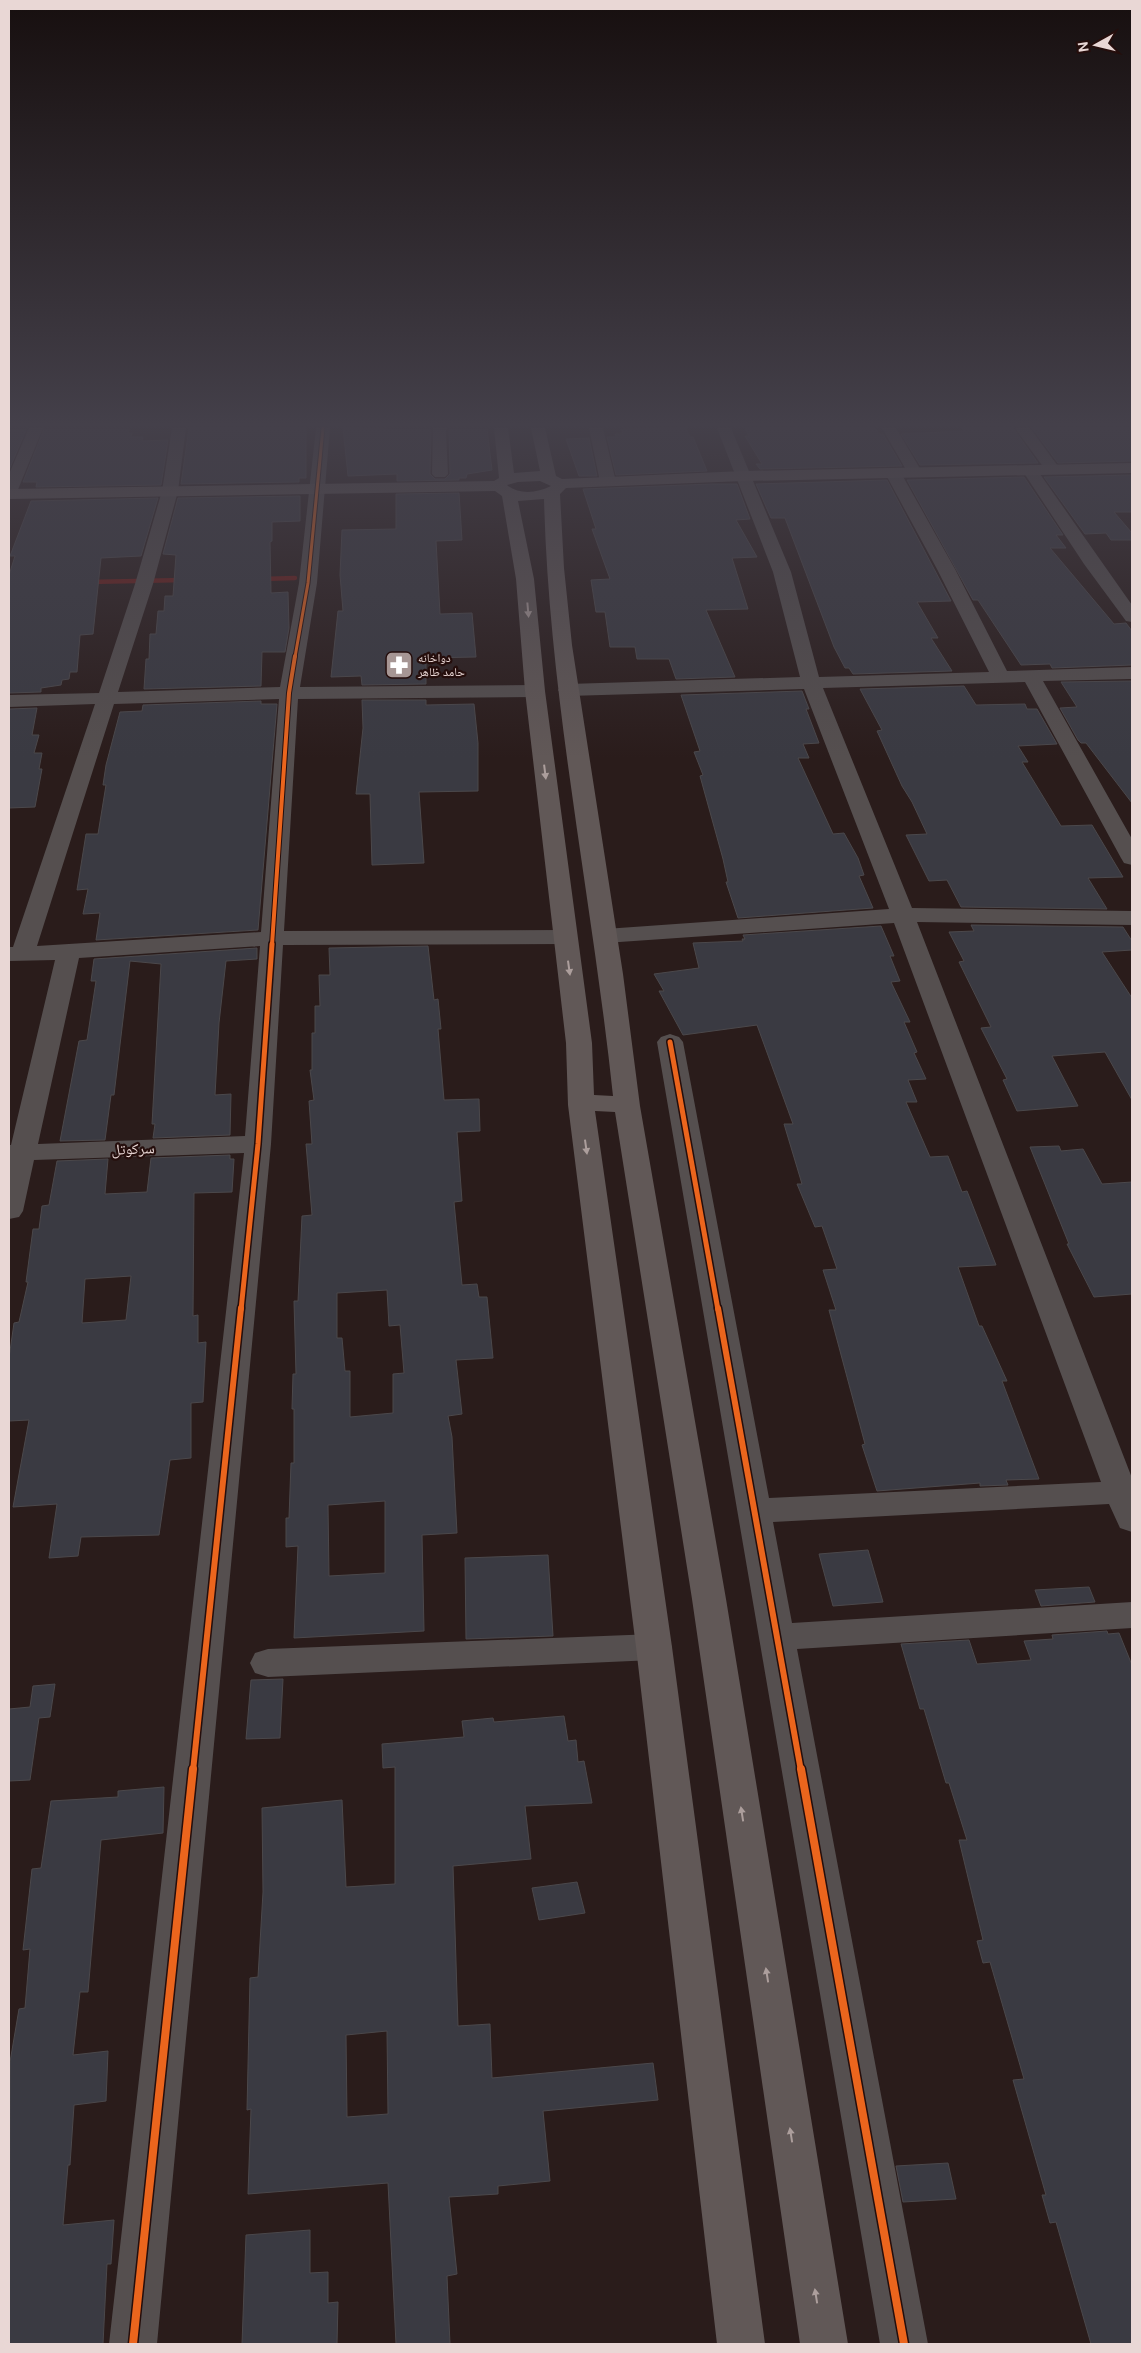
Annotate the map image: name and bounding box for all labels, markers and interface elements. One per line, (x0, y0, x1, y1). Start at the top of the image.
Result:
north arrow (1071, 20, 1121, 70)
text: N (1074, 40, 1093, 53)
one-way arrow (524, 603, 532, 619)
pharmacy icon: دواخانه حامد ظاهر (384, 650, 414, 680)
place label: دواخانه حامد ظاهر (417, 650, 465, 680)
one-way arrow (541, 764, 549, 780)
one-way arrow (565, 960, 573, 976)
street label: سرکوتل (111, 1138, 155, 1160)
one-way arrow (582, 1139, 590, 1155)
one-way arrow (738, 1806, 746, 1822)
one-way arrow (763, 1966, 771, 1982)
one-way arrow (787, 2127, 795, 2143)
one-way arrow (812, 2288, 820, 2304)

